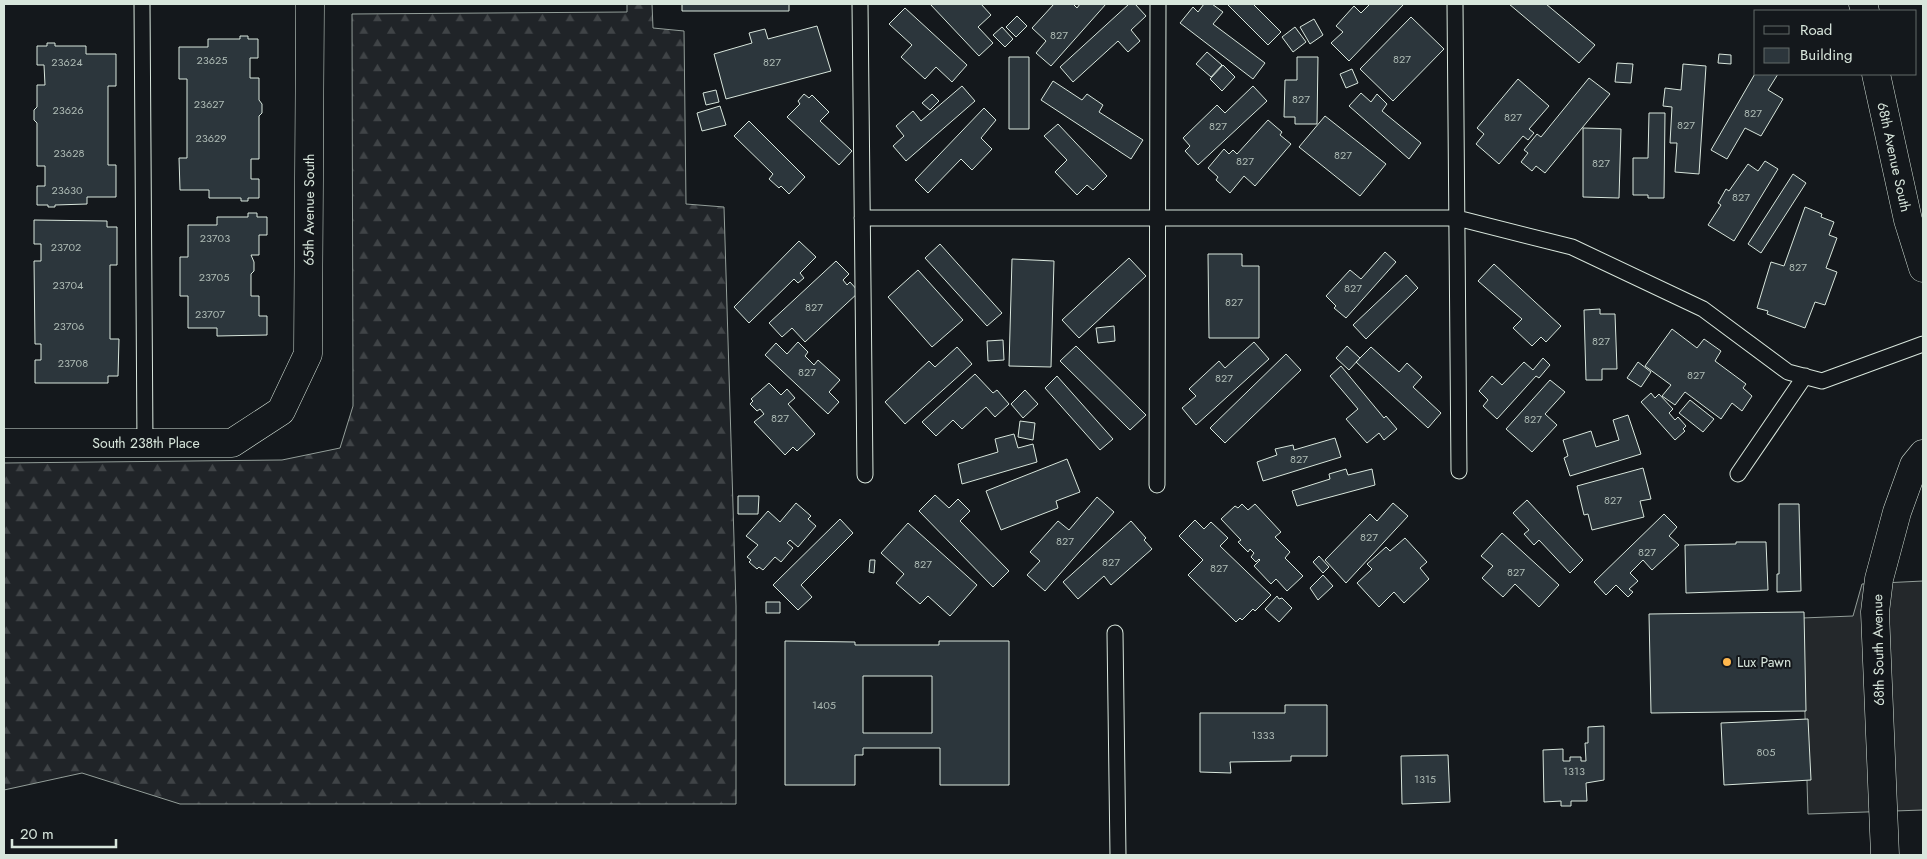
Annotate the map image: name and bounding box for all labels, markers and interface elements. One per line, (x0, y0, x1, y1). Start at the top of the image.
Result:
legend (1754, 10, 1917, 75)
text: Road (1800, 19, 1832, 41)
house number: 827 (1050, 27, 1068, 43)
text: Building (1800, 44, 1852, 66)
house number: 827 (1393, 51, 1411, 67)
house number: 23625 (196, 52, 228, 68)
house number: 23624 (51, 54, 83, 70)
house number: 827 (763, 54, 781, 70)
house number: 827 (1292, 91, 1310, 107)
house number: 23627 (194, 96, 225, 112)
street label: 68th Avenue South (1872, 100, 1916, 214)
house number: 23626 (52, 102, 84, 118)
house number: 827 (1744, 105, 1762, 121)
house number: 827 (1504, 109, 1522, 125)
house number: 827 (1677, 117, 1695, 133)
house number: 827 (1209, 118, 1227, 134)
house number: 23629 (195, 130, 227, 146)
house number: 23628 (54, 145, 84, 161)
house number: 827 (1334, 147, 1352, 163)
street label: 65th Avenue South (299, 153, 319, 266)
house number: 827 (1236, 153, 1254, 169)
house number: 827 (1592, 155, 1610, 171)
house number: 23630 (51, 182, 83, 198)
house number: 827 (1732, 189, 1750, 205)
house number: 23703 (200, 230, 230, 246)
house number: 23702 (51, 239, 81, 255)
house number: 827 (1789, 259, 1807, 275)
house number: 23705 (199, 269, 229, 285)
house number: 23704 (53, 277, 84, 293)
house number: 827 (1344, 280, 1362, 296)
house number: 827 (1225, 294, 1243, 310)
house number: 827 (805, 299, 823, 315)
house number: 23707 (195, 306, 225, 322)
house number: 23706 (54, 318, 84, 334)
house number: 827 (1592, 333, 1610, 349)
house number: 23708 (58, 355, 88, 371)
house number: 827 (798, 364, 816, 380)
house number: 827 (1687, 367, 1705, 383)
house number: 827 (1215, 370, 1233, 386)
house number: 827 (771, 410, 789, 426)
house number: 827 (1524, 411, 1542, 427)
street label: South 238th Place (92, 433, 200, 453)
house number: 827 (1290, 451, 1308, 467)
house number: 827 (1604, 492, 1622, 508)
house number: 827 (1360, 529, 1378, 545)
house number: 827 (1056, 533, 1074, 549)
house number: 827 (1638, 544, 1656, 560)
house number: 827 (1102, 554, 1120, 570)
house number: 827 (914, 556, 932, 572)
house number: 827 (1210, 560, 1228, 576)
house number: 827 (1507, 564, 1525, 580)
street label: 68th South Avenue (1867, 594, 1889, 706)
place label: Lux Pawn (1737, 652, 1791, 672)
marker: Lux Pawn (1721, 656, 1733, 668)
house number: 1405 (812, 697, 836, 713)
house number: 1333 (1252, 727, 1274, 743)
house number: 805 (1757, 744, 1775, 760)
house number: 1313 (1563, 763, 1585, 779)
house number: 1315 (1414, 771, 1436, 787)
scale bar (12, 816, 116, 848)
text: 20 m (20, 823, 54, 845)

